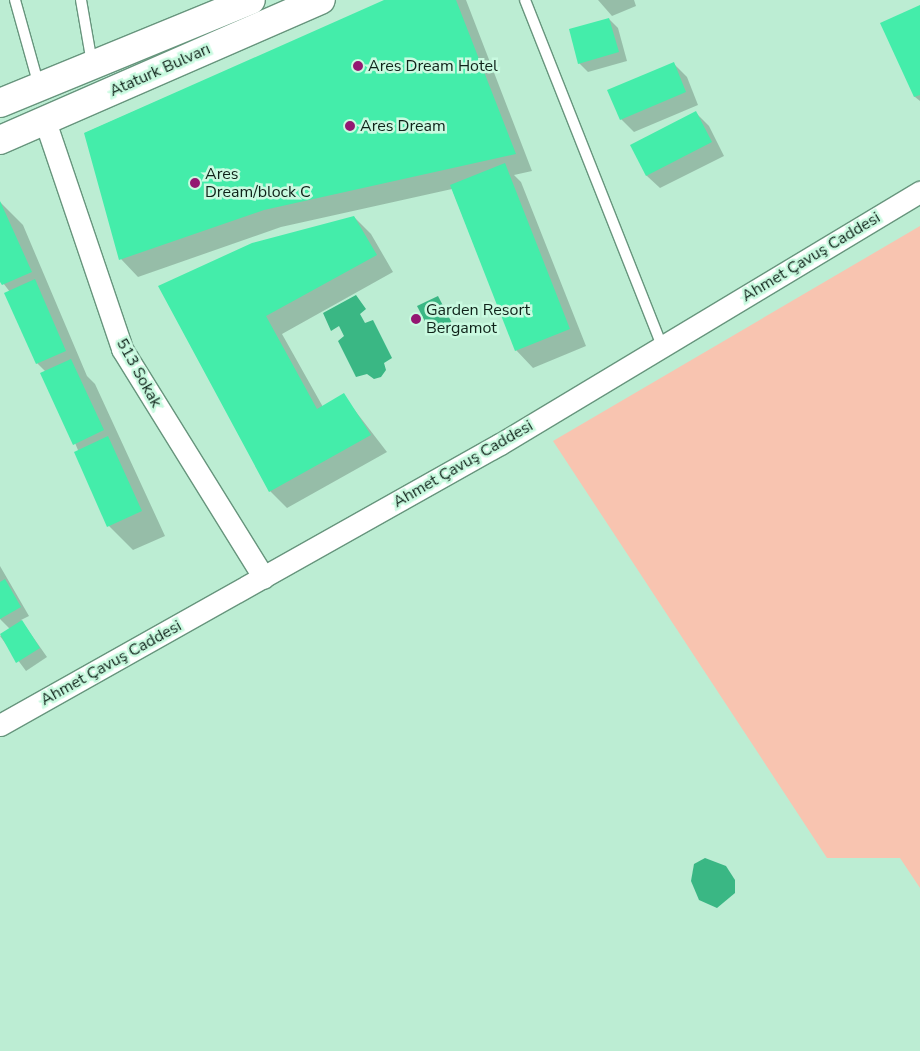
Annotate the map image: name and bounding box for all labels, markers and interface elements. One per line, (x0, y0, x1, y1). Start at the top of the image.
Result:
street label: Ataturk Bulvarı (107, 39, 213, 101)
place label: Ares Dream Hotel (368, 56, 498, 76)
marker: Ares Dream Hotel (352, 60, 364, 72)
place label: Ares Dream (360, 116, 446, 136)
marker: Ares Dream (344, 120, 356, 132)
place label: Ares Dream/block C (205, 164, 311, 202)
marker: Ares Dream/block C (189, 177, 201, 189)
street label: Ahmet Çavuş Caddesi (738, 208, 884, 306)
place label: Garden Resort Bergamot (426, 300, 530, 338)
marker: Garden Resort Bergamot (410, 313, 422, 325)
street label: 513 Sokak (112, 335, 166, 411)
street label: Ahmet Çavuş Caddesi (390, 416, 536, 512)
street label: Ahmet Çavuş Caddesi (37, 616, 185, 710)

